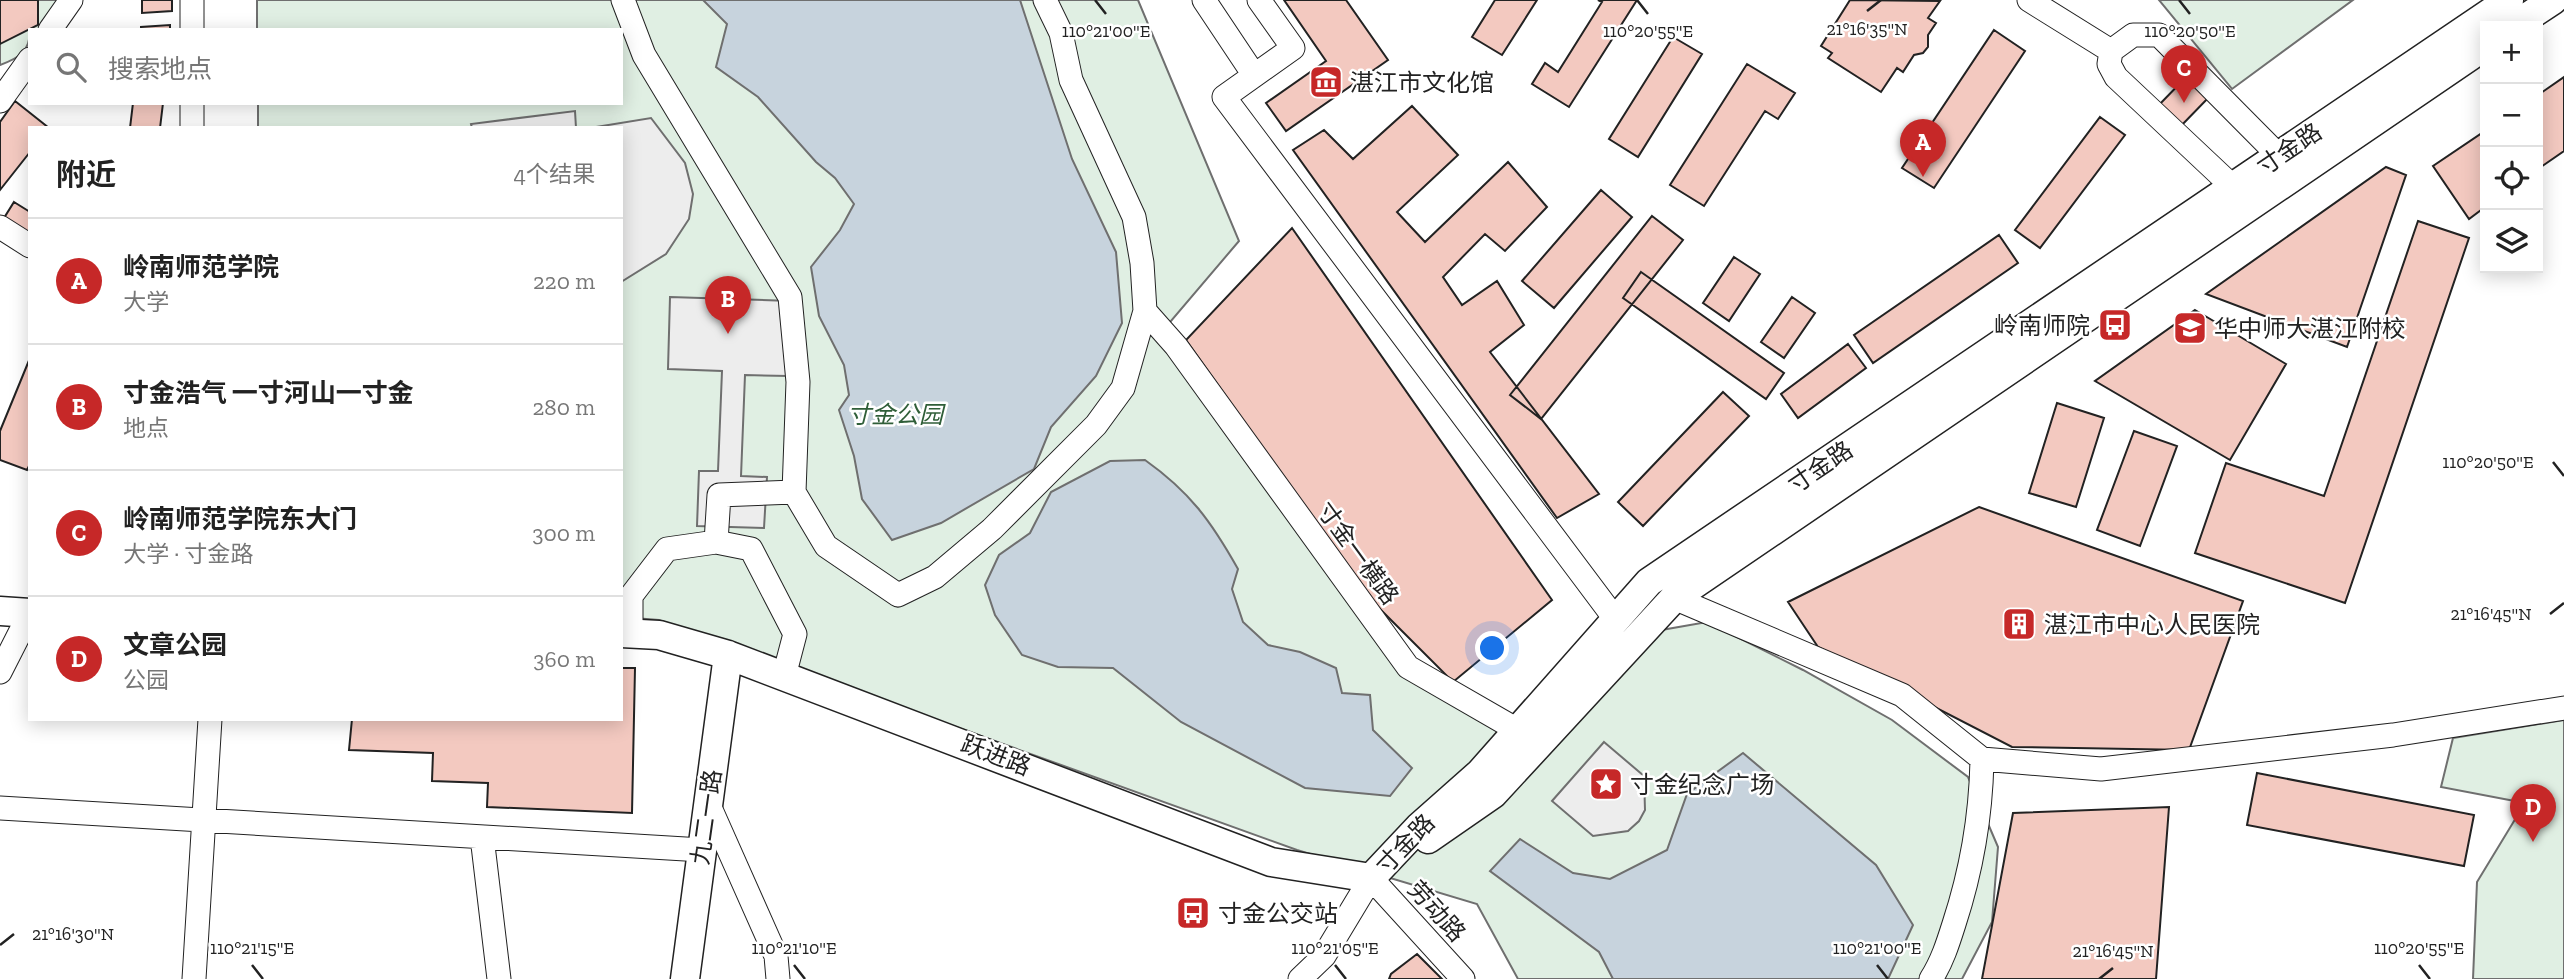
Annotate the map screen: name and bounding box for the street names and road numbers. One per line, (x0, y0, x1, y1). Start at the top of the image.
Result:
street label: 寸金路 (2251, 117, 2327, 181)
street label: 寸金路 (1782, 435, 1858, 499)
street label: 寸金一横路 (1311, 496, 1405, 610)
street label: 跃进路 (957, 729, 1035, 781)
street label: 九二一路 (685, 767, 727, 867)
street label: 寸金路 (1370, 808, 1440, 880)
street label: 劳动路 (1402, 875, 1472, 947)

